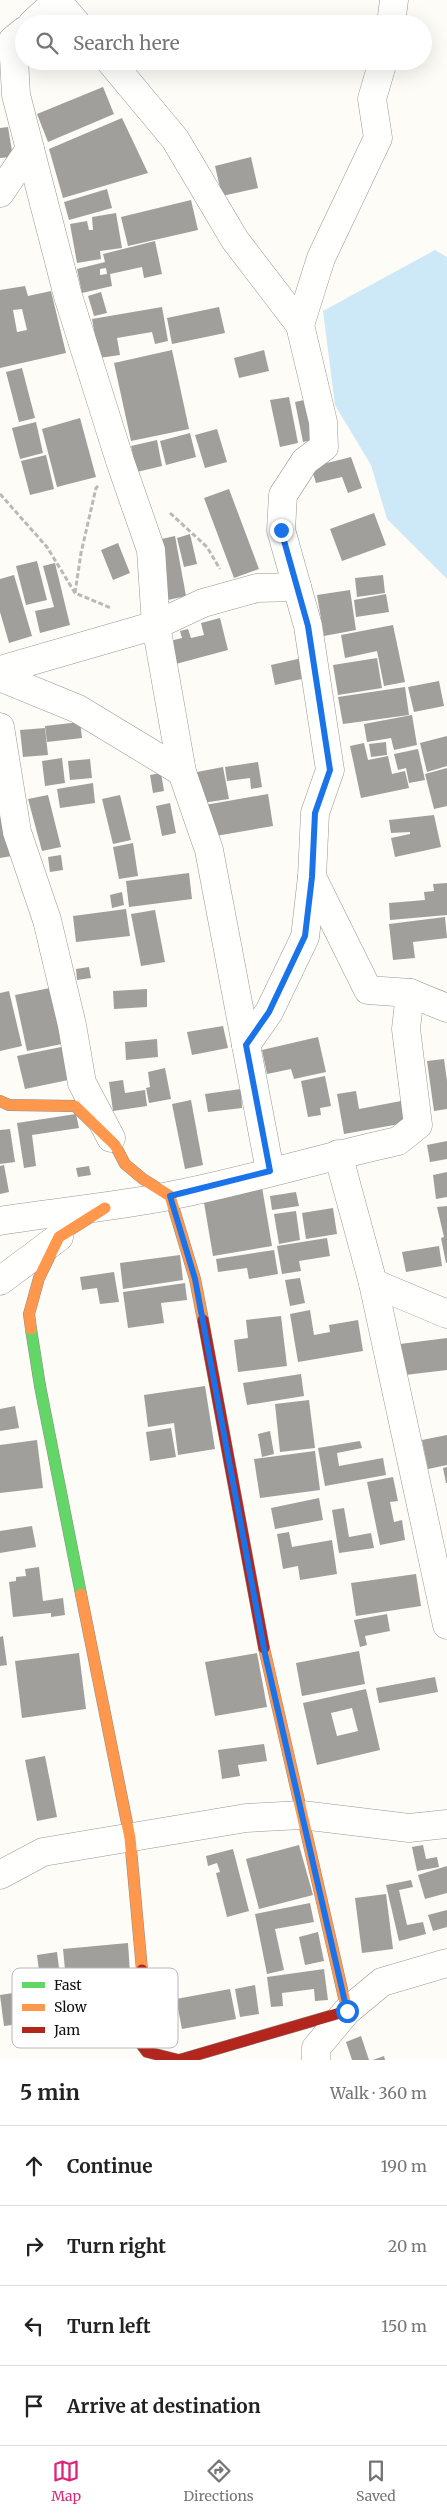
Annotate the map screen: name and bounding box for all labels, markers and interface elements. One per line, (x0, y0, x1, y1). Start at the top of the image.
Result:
search box (15, 15, 432, 70)
icon: search (33, 29, 61, 57)
text: Search here (73, 31, 180, 55)
route end (270, 519, 293, 542)
legend (12, 1968, 178, 2048)
text: Fast (54, 1976, 82, 1994)
text: Slow (54, 1998, 87, 2016)
route start (336, 2000, 359, 2023)
text: Jam (53, 2021, 80, 2039)
text: 5 min (20, 2079, 80, 2106)
text: Walk · 360 m (330, 2083, 427, 2103)
icon: ahead (20, 2152, 48, 2180)
text: Continue (67, 2154, 153, 2178)
text: 190 m (381, 2156, 427, 2176)
icon: right (20, 2232, 48, 2260)
text: Turn right (67, 2234, 166, 2258)
text: 20 m (388, 2236, 427, 2256)
icon: left (20, 2312, 48, 2340)
text: Turn left (67, 2314, 151, 2338)
text: 150 m (381, 2316, 427, 2336)
icon: arrive (20, 2392, 48, 2420)
text: Arrive at destination (67, 2394, 261, 2418)
tab: Map (51, 2457, 81, 2505)
tab: Directions (184, 2457, 254, 2505)
tab: Saved (356, 2457, 396, 2505)

